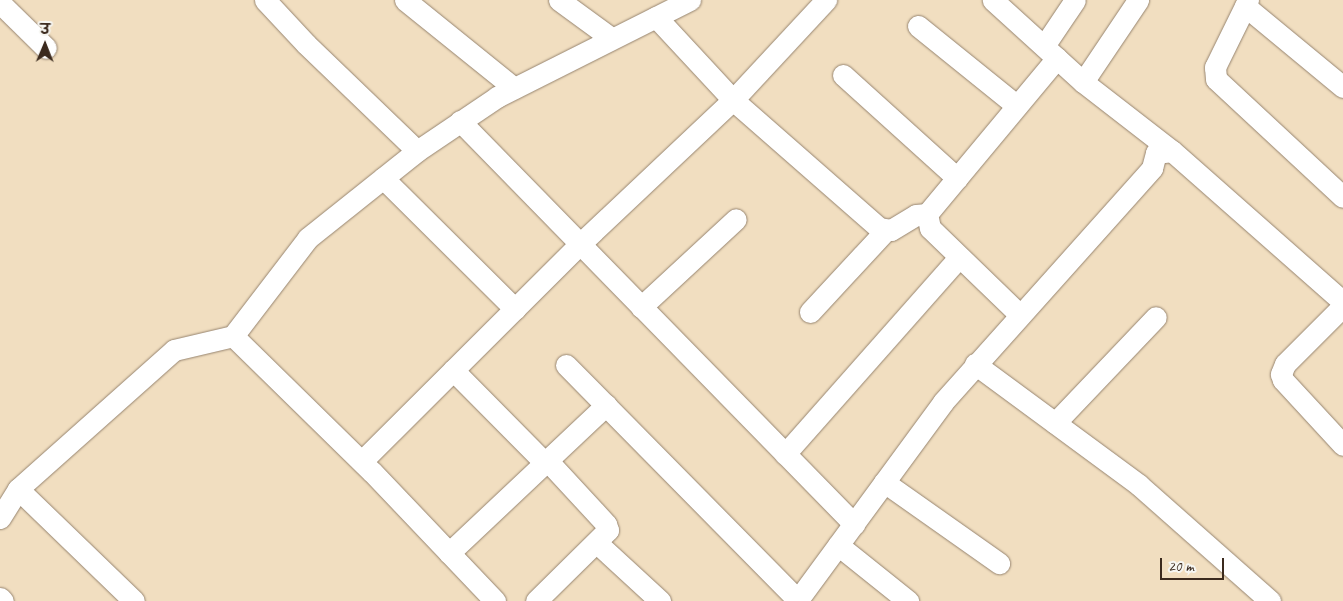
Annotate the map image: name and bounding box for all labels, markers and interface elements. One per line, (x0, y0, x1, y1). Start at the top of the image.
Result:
north arrow (20, 20, 70, 70)
text: उ (40, 21, 50, 38)
scale bar (1163, 548, 1227, 580)
text: 20 m (1168, 557, 1194, 576)

